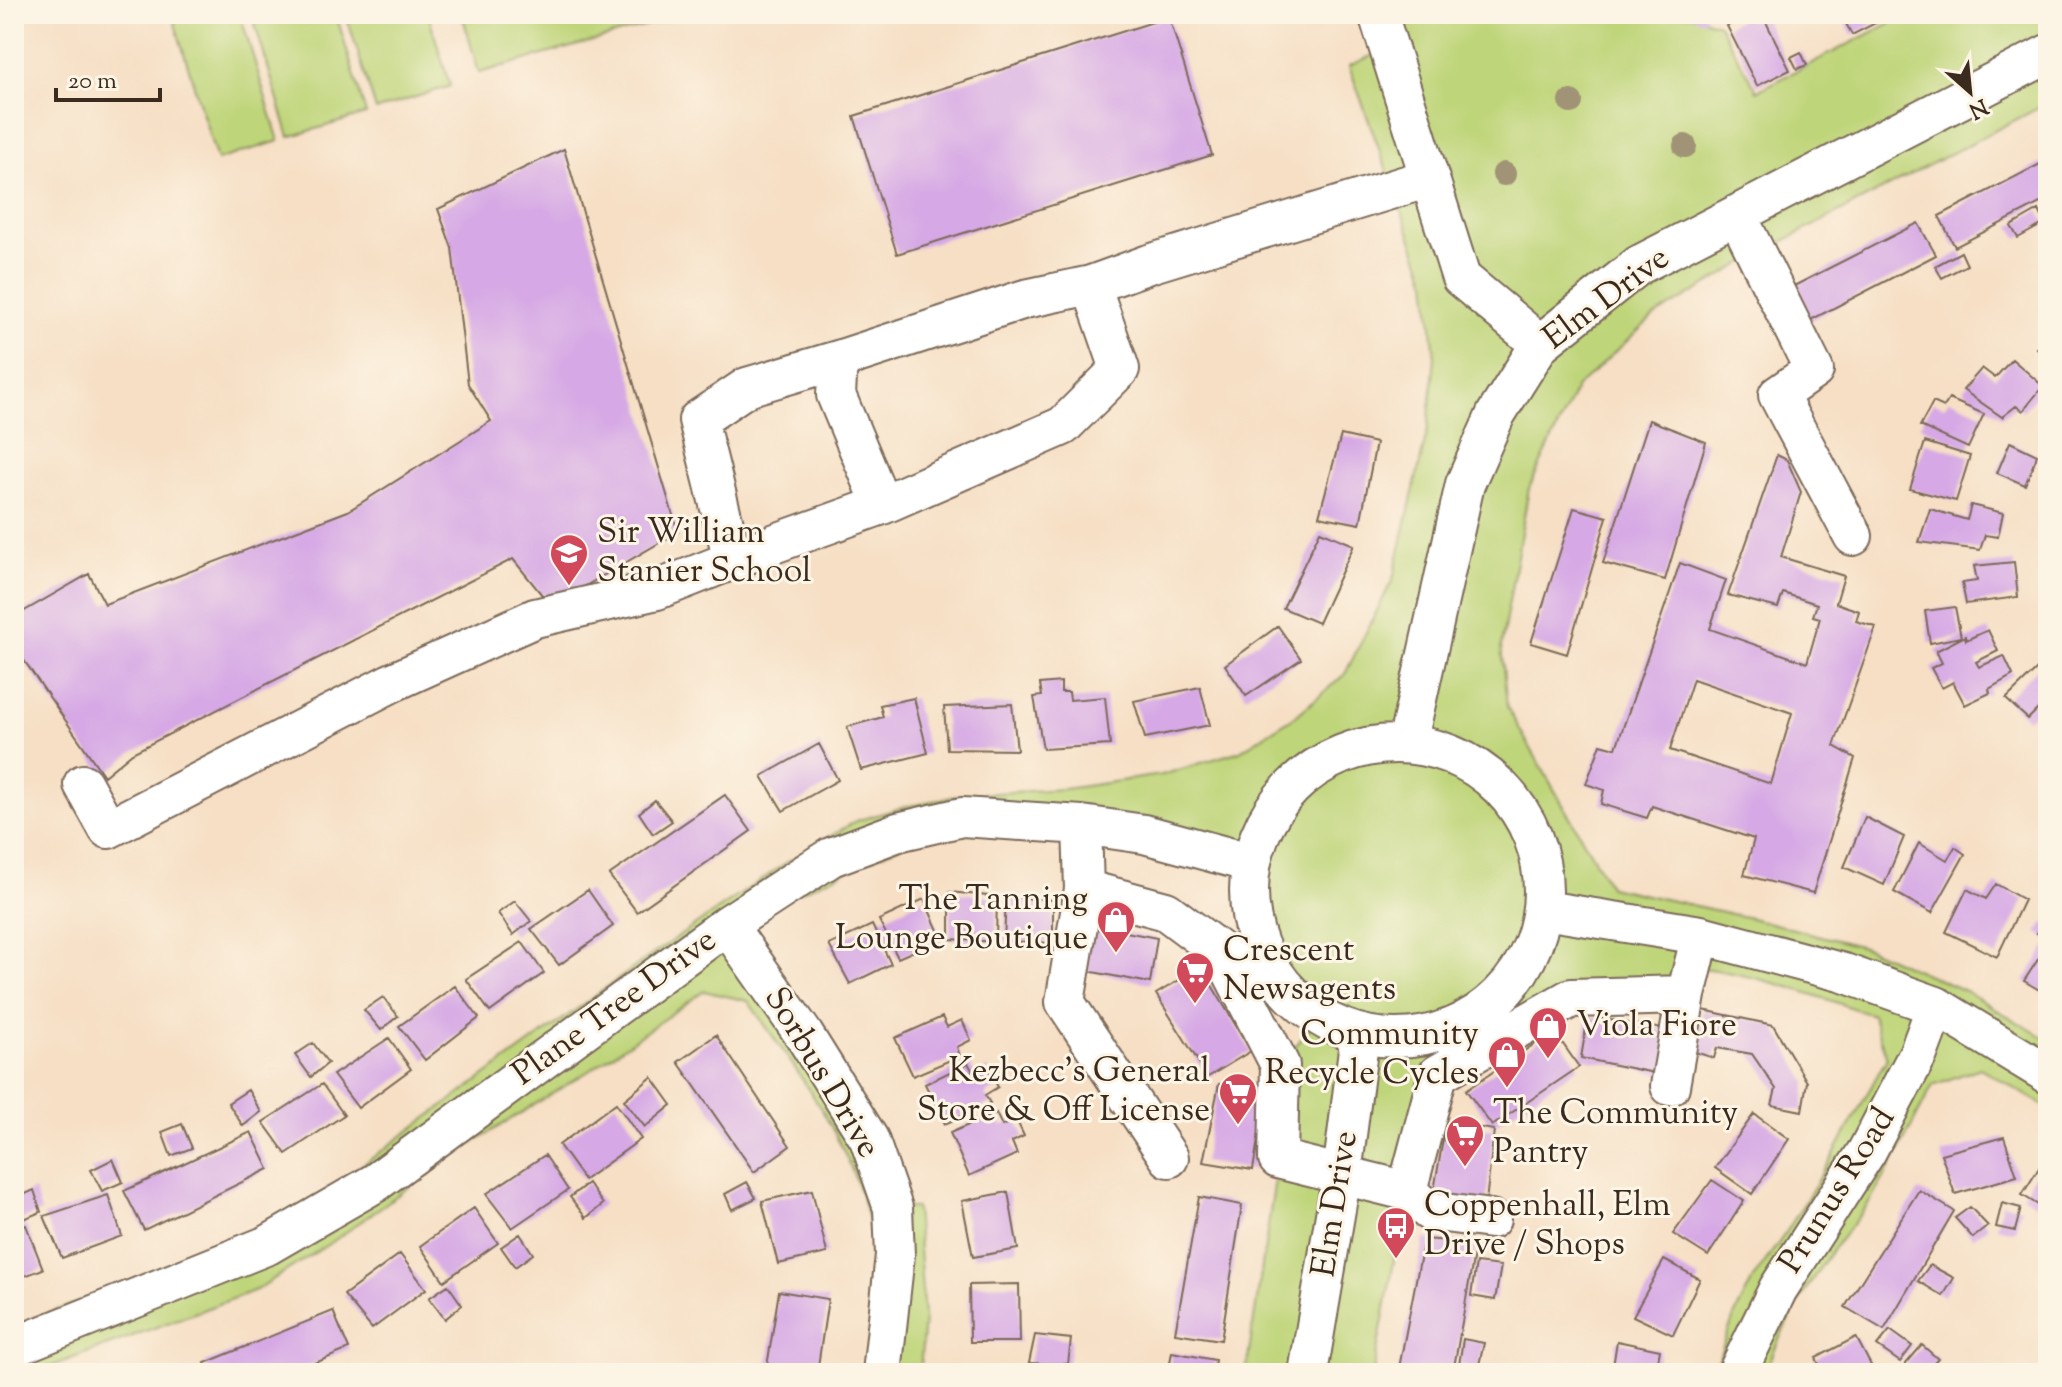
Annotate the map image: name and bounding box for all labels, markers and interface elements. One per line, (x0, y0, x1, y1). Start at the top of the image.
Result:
scale bar (56, 52, 160, 102)
north arrow (1930, 52, 2010, 132)
text: 20 m (68, 65, 117, 99)
text: N (1962, 89, 1993, 126)
street label: Elm Drive (1533, 235, 1681, 363)
place label: Sir William Stanier School (597, 509, 812, 597)
school or university icon: Sir William Stanier School (548, 532, 590, 587)
place label: The Tanning Lounge Boutique (835, 876, 1088, 964)
shop icon: The Tanning Lounge Boutique (1095, 899, 1137, 954)
street label: Plane Tree Drive (503, 917, 727, 1099)
place label: Crescent Newsagents (1223, 927, 1396, 1015)
supermarket icon: Crescent Newsagents (1174, 950, 1216, 1005)
street label: Sorbus Drive (751, 978, 891, 1168)
place label: Viola Fiore (1576, 1002, 1737, 1051)
shop icon: Viola Fiore (1527, 1005, 1569, 1060)
place label: Community Recycle Cycles (1265, 1011, 1479, 1099)
shop icon: Community Recycle Cycles (1486, 1034, 1528, 1089)
place label: Kezbecc's General Store & Off License (917, 1048, 1210, 1136)
supermarket icon: Kezbecc's General Store & Off License (1217, 1071, 1259, 1126)
place label: The Community Pantry (1493, 1090, 1738, 1178)
street label: Prunus Road (1768, 1099, 1908, 1283)
supermarket icon: The Community Pantry (1444, 1113, 1486, 1168)
street label: Elm Drive (1300, 1127, 1372, 1281)
place label: Coppenhall, Elm Drive / Shops (1424, 1182, 1671, 1270)
bus stop icon: Coppenhall, Elm Drive / Shops (1375, 1205, 1417, 1260)

